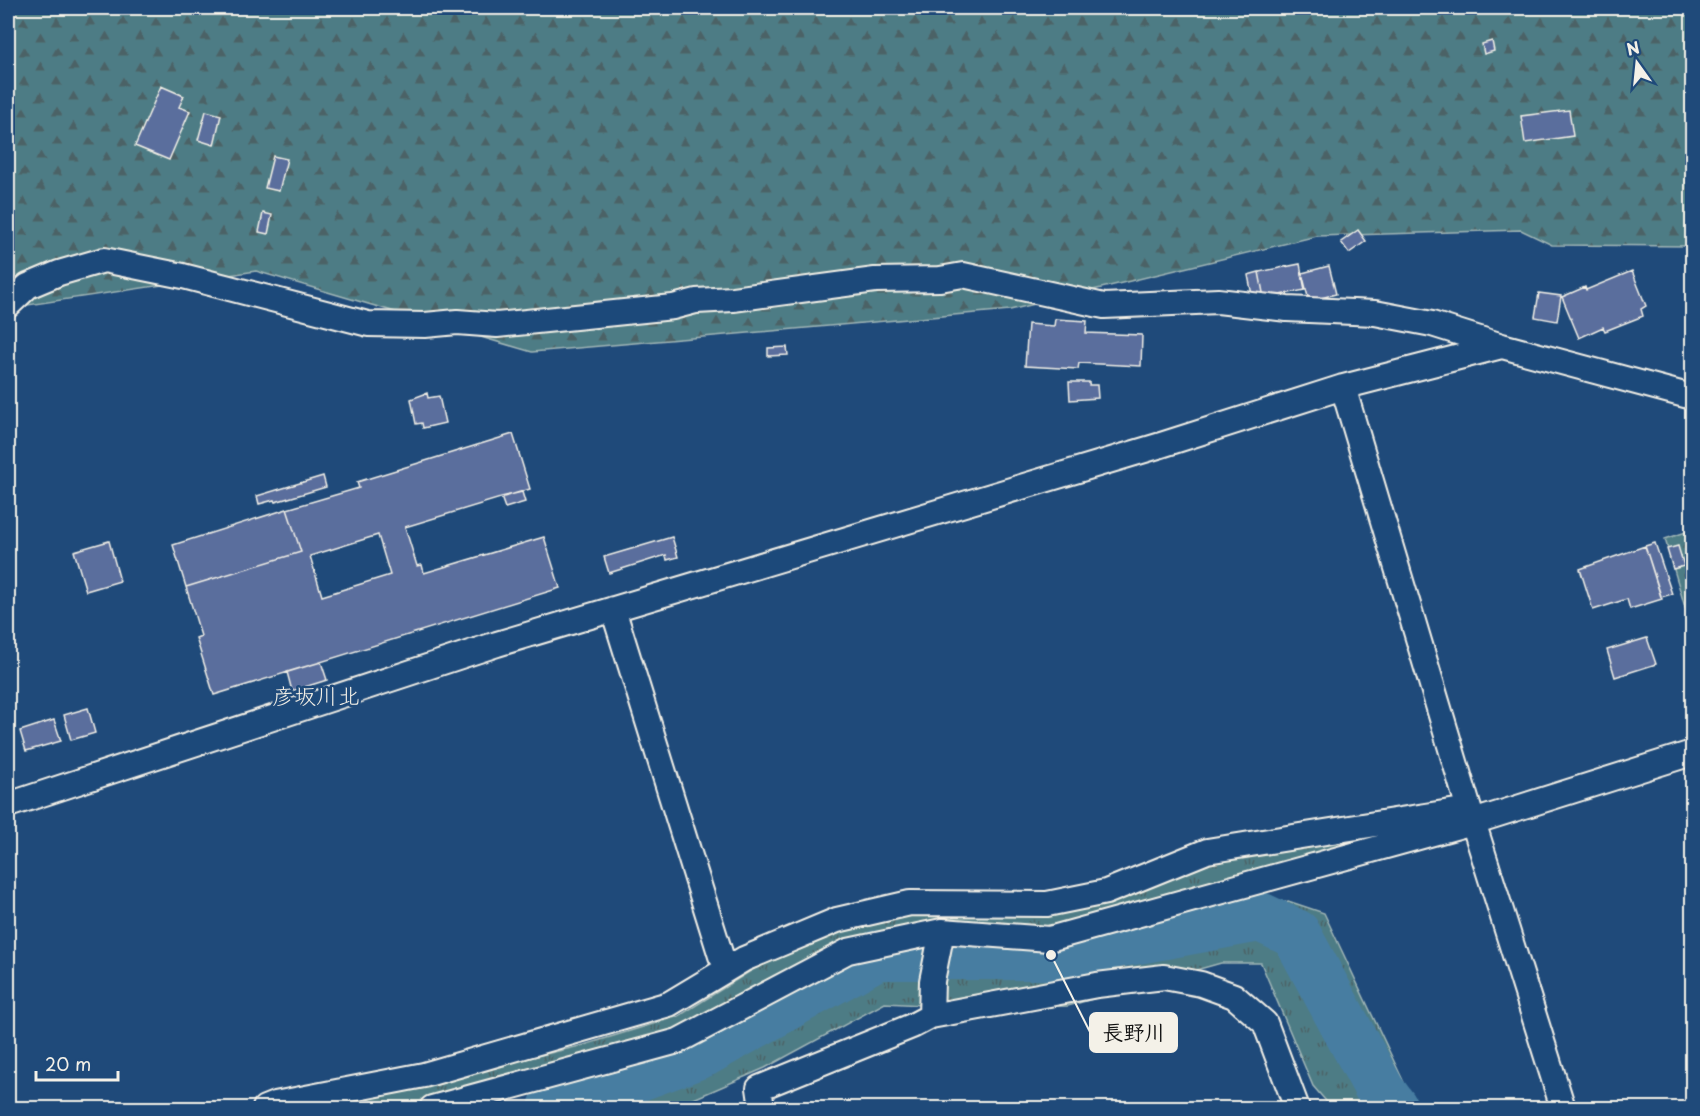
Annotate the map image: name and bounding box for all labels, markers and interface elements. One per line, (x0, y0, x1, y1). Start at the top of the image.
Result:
north arrow (1607, 33, 1667, 93)
text: N (1624, 34, 1642, 61)
district label: 彦坂川北 (272, 678, 360, 711)
callout: 長野川 (1090, 1013, 1177, 1052)
text: 長野川 (1103, 1015, 1166, 1047)
scale bar (36, 1044, 118, 1082)
text: 20 m (45, 1050, 91, 1077)

